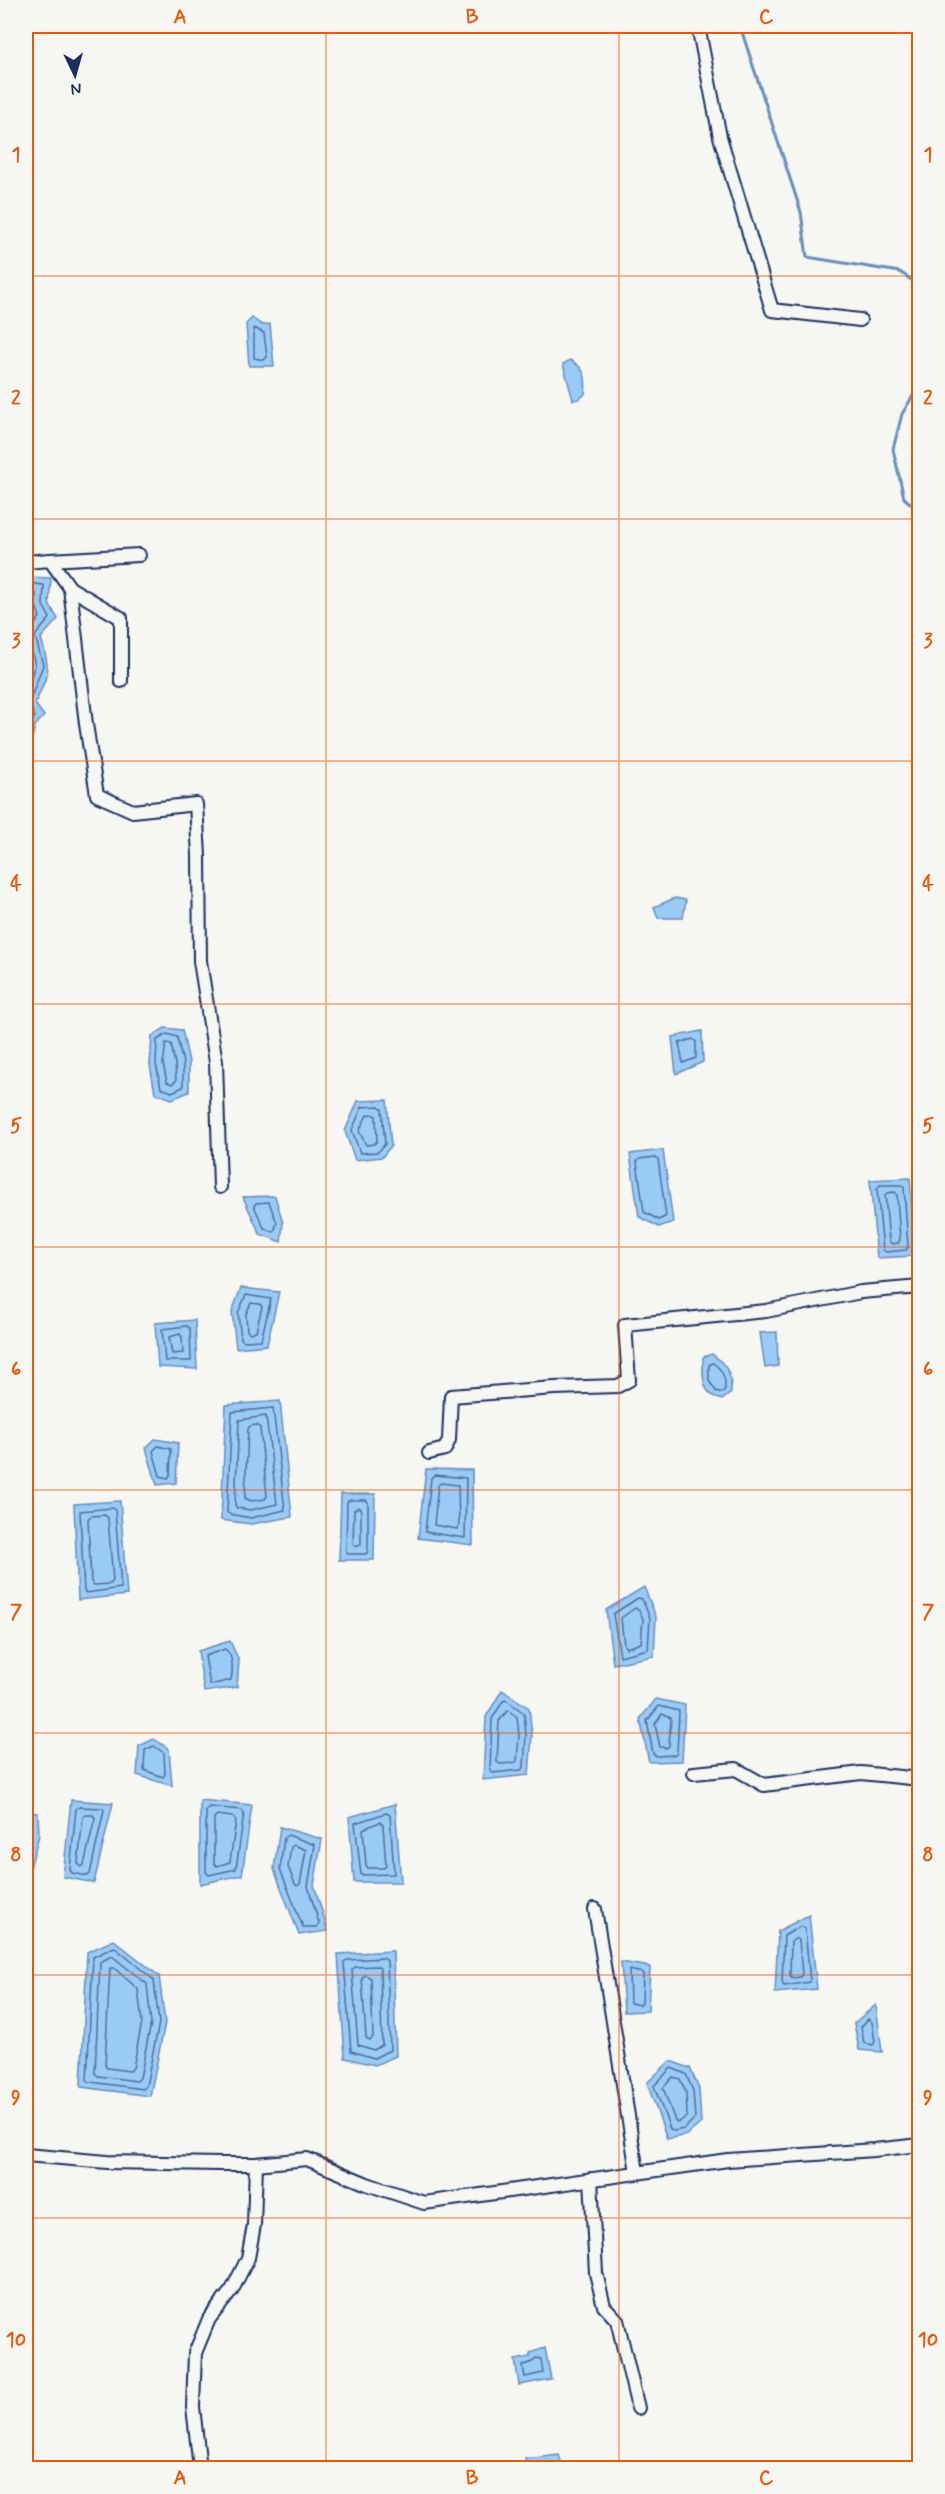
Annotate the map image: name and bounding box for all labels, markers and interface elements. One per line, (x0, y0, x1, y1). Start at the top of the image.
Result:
text: A (173, 4, 187, 31)
text: B (466, 4, 479, 31)
text: C (759, 4, 774, 31)
north arrow (45, 45, 105, 105)
text: N (70, 78, 82, 99)
text: 1 (12, 142, 20, 169)
text: 1 (924, 142, 932, 169)
text: 2 (11, 385, 21, 412)
text: 2 (923, 385, 933, 412)
text: 3 (11, 628, 21, 655)
text: 3 (923, 628, 933, 655)
text: 4 (10, 871, 22, 898)
text: 4 (922, 871, 934, 898)
text: 5 (10, 1113, 22, 1140)
text: 5 (922, 1113, 934, 1140)
text: 6 (11, 1356, 21, 1383)
text: 6 (923, 1356, 933, 1383)
text: 7 (10, 1599, 22, 1626)
text: 7 (922, 1599, 934, 1626)
text: 8 (10, 1842, 22, 1869)
text: 8 (922, 1842, 934, 1869)
text: 9 (11, 2085, 21, 2112)
text: 9 (923, 2085, 933, 2112)
text: 10 (6, 2327, 26, 2354)
text: 10 (918, 2327, 938, 2354)
text: A (173, 2465, 187, 2492)
text: B (466, 2465, 479, 2492)
text: C (759, 2465, 774, 2492)

